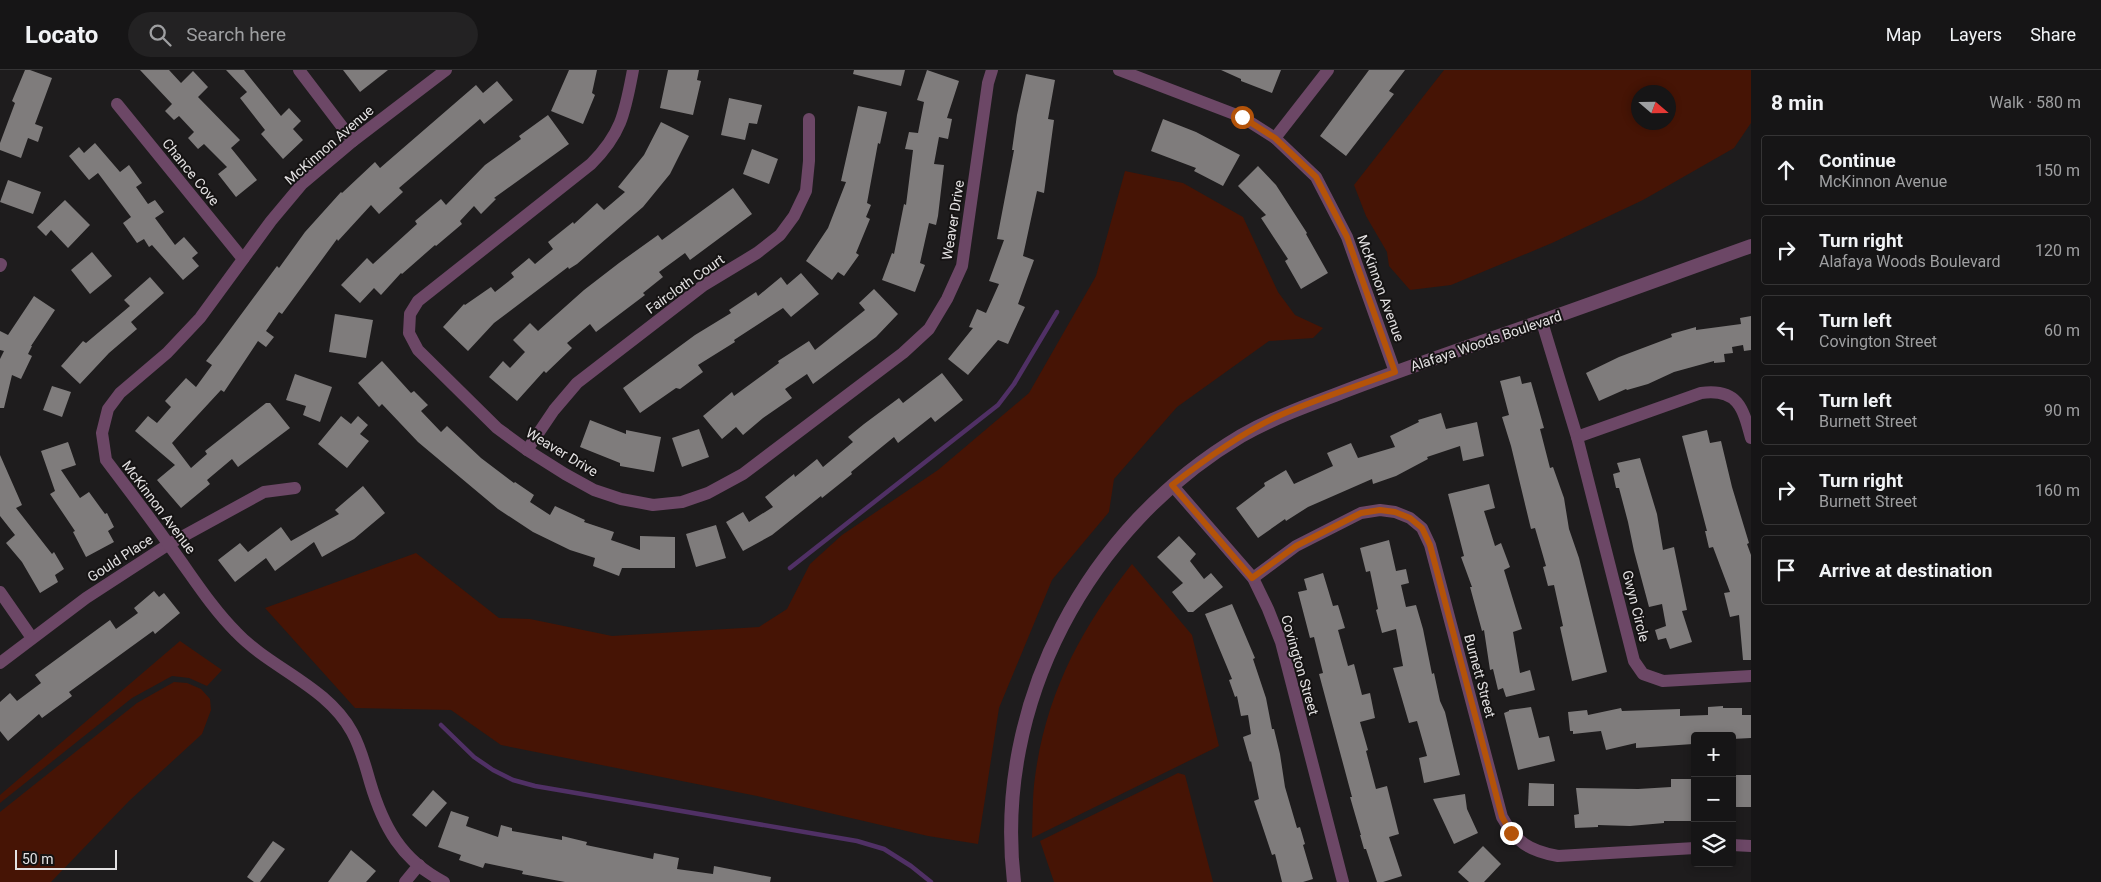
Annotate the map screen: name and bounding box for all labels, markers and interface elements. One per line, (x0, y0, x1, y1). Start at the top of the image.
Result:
search box (128, 12, 478, 57)
text: Locato (25, 21, 98, 49)
icon: search (146, 21, 174, 49)
text: Search here (186, 23, 286, 46)
text: Map (1886, 24, 1921, 45)
text: Layers (1949, 24, 2002, 45)
text: Share (2030, 24, 2076, 45)
north arrow (1631, 85, 1676, 130)
text: 8 min (1771, 91, 1824, 115)
text: Walk · 580 m (1989, 93, 2081, 112)
street label: McKinnon Avenue (281, 102, 377, 188)
route start (1231, 106, 1254, 129)
street label: Chance Cove (159, 135, 223, 209)
text: Continue (1819, 149, 1896, 172)
icon: ahead (1772, 156, 1800, 184)
text: 150 m (2035, 161, 2080, 180)
text: McKinnon Avenue (1819, 172, 1947, 191)
street label: Weaver Drive (939, 179, 967, 261)
text: Turn right (1819, 229, 1903, 252)
street label: McKinnon Avenue (1354, 233, 1408, 343)
icon: right (1772, 236, 1800, 264)
text: 120 m (2035, 241, 2080, 260)
street label: Faircloth Court (643, 251, 728, 317)
text: Alafaya Woods Boulevard (1819, 252, 2001, 271)
street label: Alafaya Woods Boulevard (1408, 308, 1564, 374)
text: Turn left (1819, 309, 1892, 332)
icon: left (1772, 316, 1800, 344)
text: 60 m (2044, 321, 2080, 340)
text: Covington Street (1819, 332, 1937, 351)
text: Turn left (1819, 389, 1892, 412)
icon: left (1772, 396, 1800, 424)
text: 90 m (2044, 401, 2080, 420)
text: Burnett Street (1819, 412, 1917, 431)
street label: Weaver Drive (523, 424, 601, 480)
street label: McKinnon Avenue (119, 457, 199, 557)
text: Turn right (1819, 469, 1903, 492)
icon: right (1772, 476, 1800, 504)
text: 160 m (2035, 481, 2080, 500)
text: Burnett Street (1819, 492, 1917, 511)
street label: Gould Place (84, 531, 156, 585)
icon: arrive (1772, 556, 1800, 584)
text: Arrive at destination (1819, 559, 1992, 582)
street label: Gwyn Circle (1619, 569, 1653, 643)
street label: Covington Street (1278, 613, 1322, 717)
street label: Burnett Street (1461, 632, 1499, 720)
map controls (1691, 732, 1736, 867)
button: + (1691, 732, 1736, 777)
button: − (1691, 777, 1736, 822)
route end (1500, 822, 1523, 845)
button: layers (1691, 822, 1736, 867)
scale bar (15, 847, 118, 870)
text: 50 m (22, 851, 54, 867)

